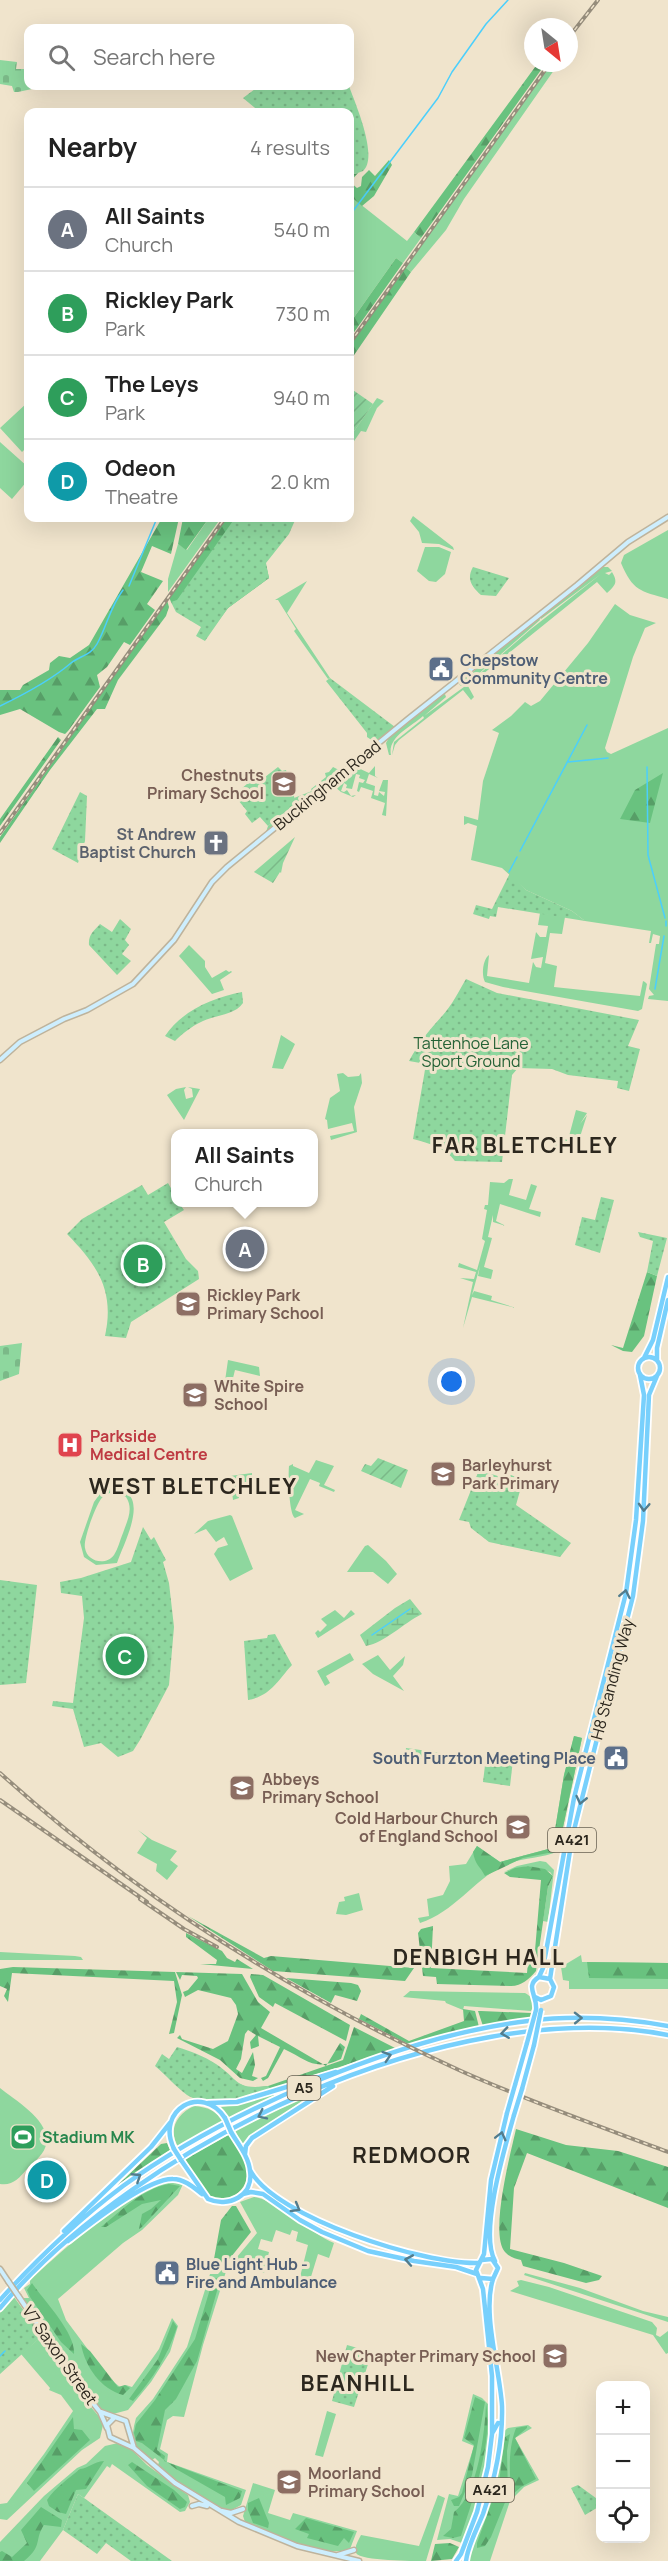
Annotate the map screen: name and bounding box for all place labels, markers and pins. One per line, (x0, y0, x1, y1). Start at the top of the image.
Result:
place label: Chepstow Community Centre (460, 649, 608, 689)
public building icon: Chepstow Community Centre (426, 654, 456, 684)
place label: Chestnuts Primary School (147, 764, 264, 804)
school or university icon: Chestnuts Primary School (269, 769, 299, 799)
place label: St Andrew Baptist Church (79, 823, 196, 863)
church icon: St Andrew Baptist Church (201, 828, 231, 858)
pin: A (226, 1226, 264, 1272)
pin: B (124, 1242, 162, 1286)
place label: Rickley Park Primary School (207, 1284, 324, 1324)
school or university icon: Rickley Park Primary School (173, 1289, 203, 1319)
place label: White Spire School (214, 1375, 305, 1415)
school or university icon: White Spire School (180, 1380, 210, 1410)
place label: Parkside Medical Centre (90, 1425, 208, 1465)
hospital icon: Parkside Medical Centre (55, 1430, 85, 1460)
place label: Barleyhurst Park Primary (462, 1454, 559, 1494)
school or university icon: Barleyhurst Park Primary (428, 1459, 458, 1489)
pin: C (106, 1634, 144, 1678)
public building icon: South Furzton Meeting Place (601, 1743, 631, 1773)
place label: South Furzton Meeting Place (373, 1747, 596, 1769)
place label: Abbeys Primary School (262, 1768, 379, 1808)
school or university icon: Abbeys Primary School (227, 1773, 257, 1803)
place label: Cold Harbour Church of England School (335, 1807, 498, 1847)
school or university icon: Cold Harbour Church of England School (503, 1812, 533, 1842)
sports icon: Stadium MK (8, 2122, 38, 2152)
place label: Stadium MK (42, 2126, 135, 2148)
pin: D (28, 2158, 66, 2202)
place label: Blue Light Hub - Fire and Ambulance (186, 2253, 338, 2293)
public building icon: Blue Light Hub - Fire and Ambulance (152, 2258, 182, 2288)
school or university icon: New Chapter Primary School (540, 2341, 570, 2371)
place label: New Chapter Primary School (316, 2345, 536, 2367)
place label: Moorland Primary School (308, 2462, 425, 2502)
school or university icon: Moorland Primary School (274, 2467, 304, 2497)

